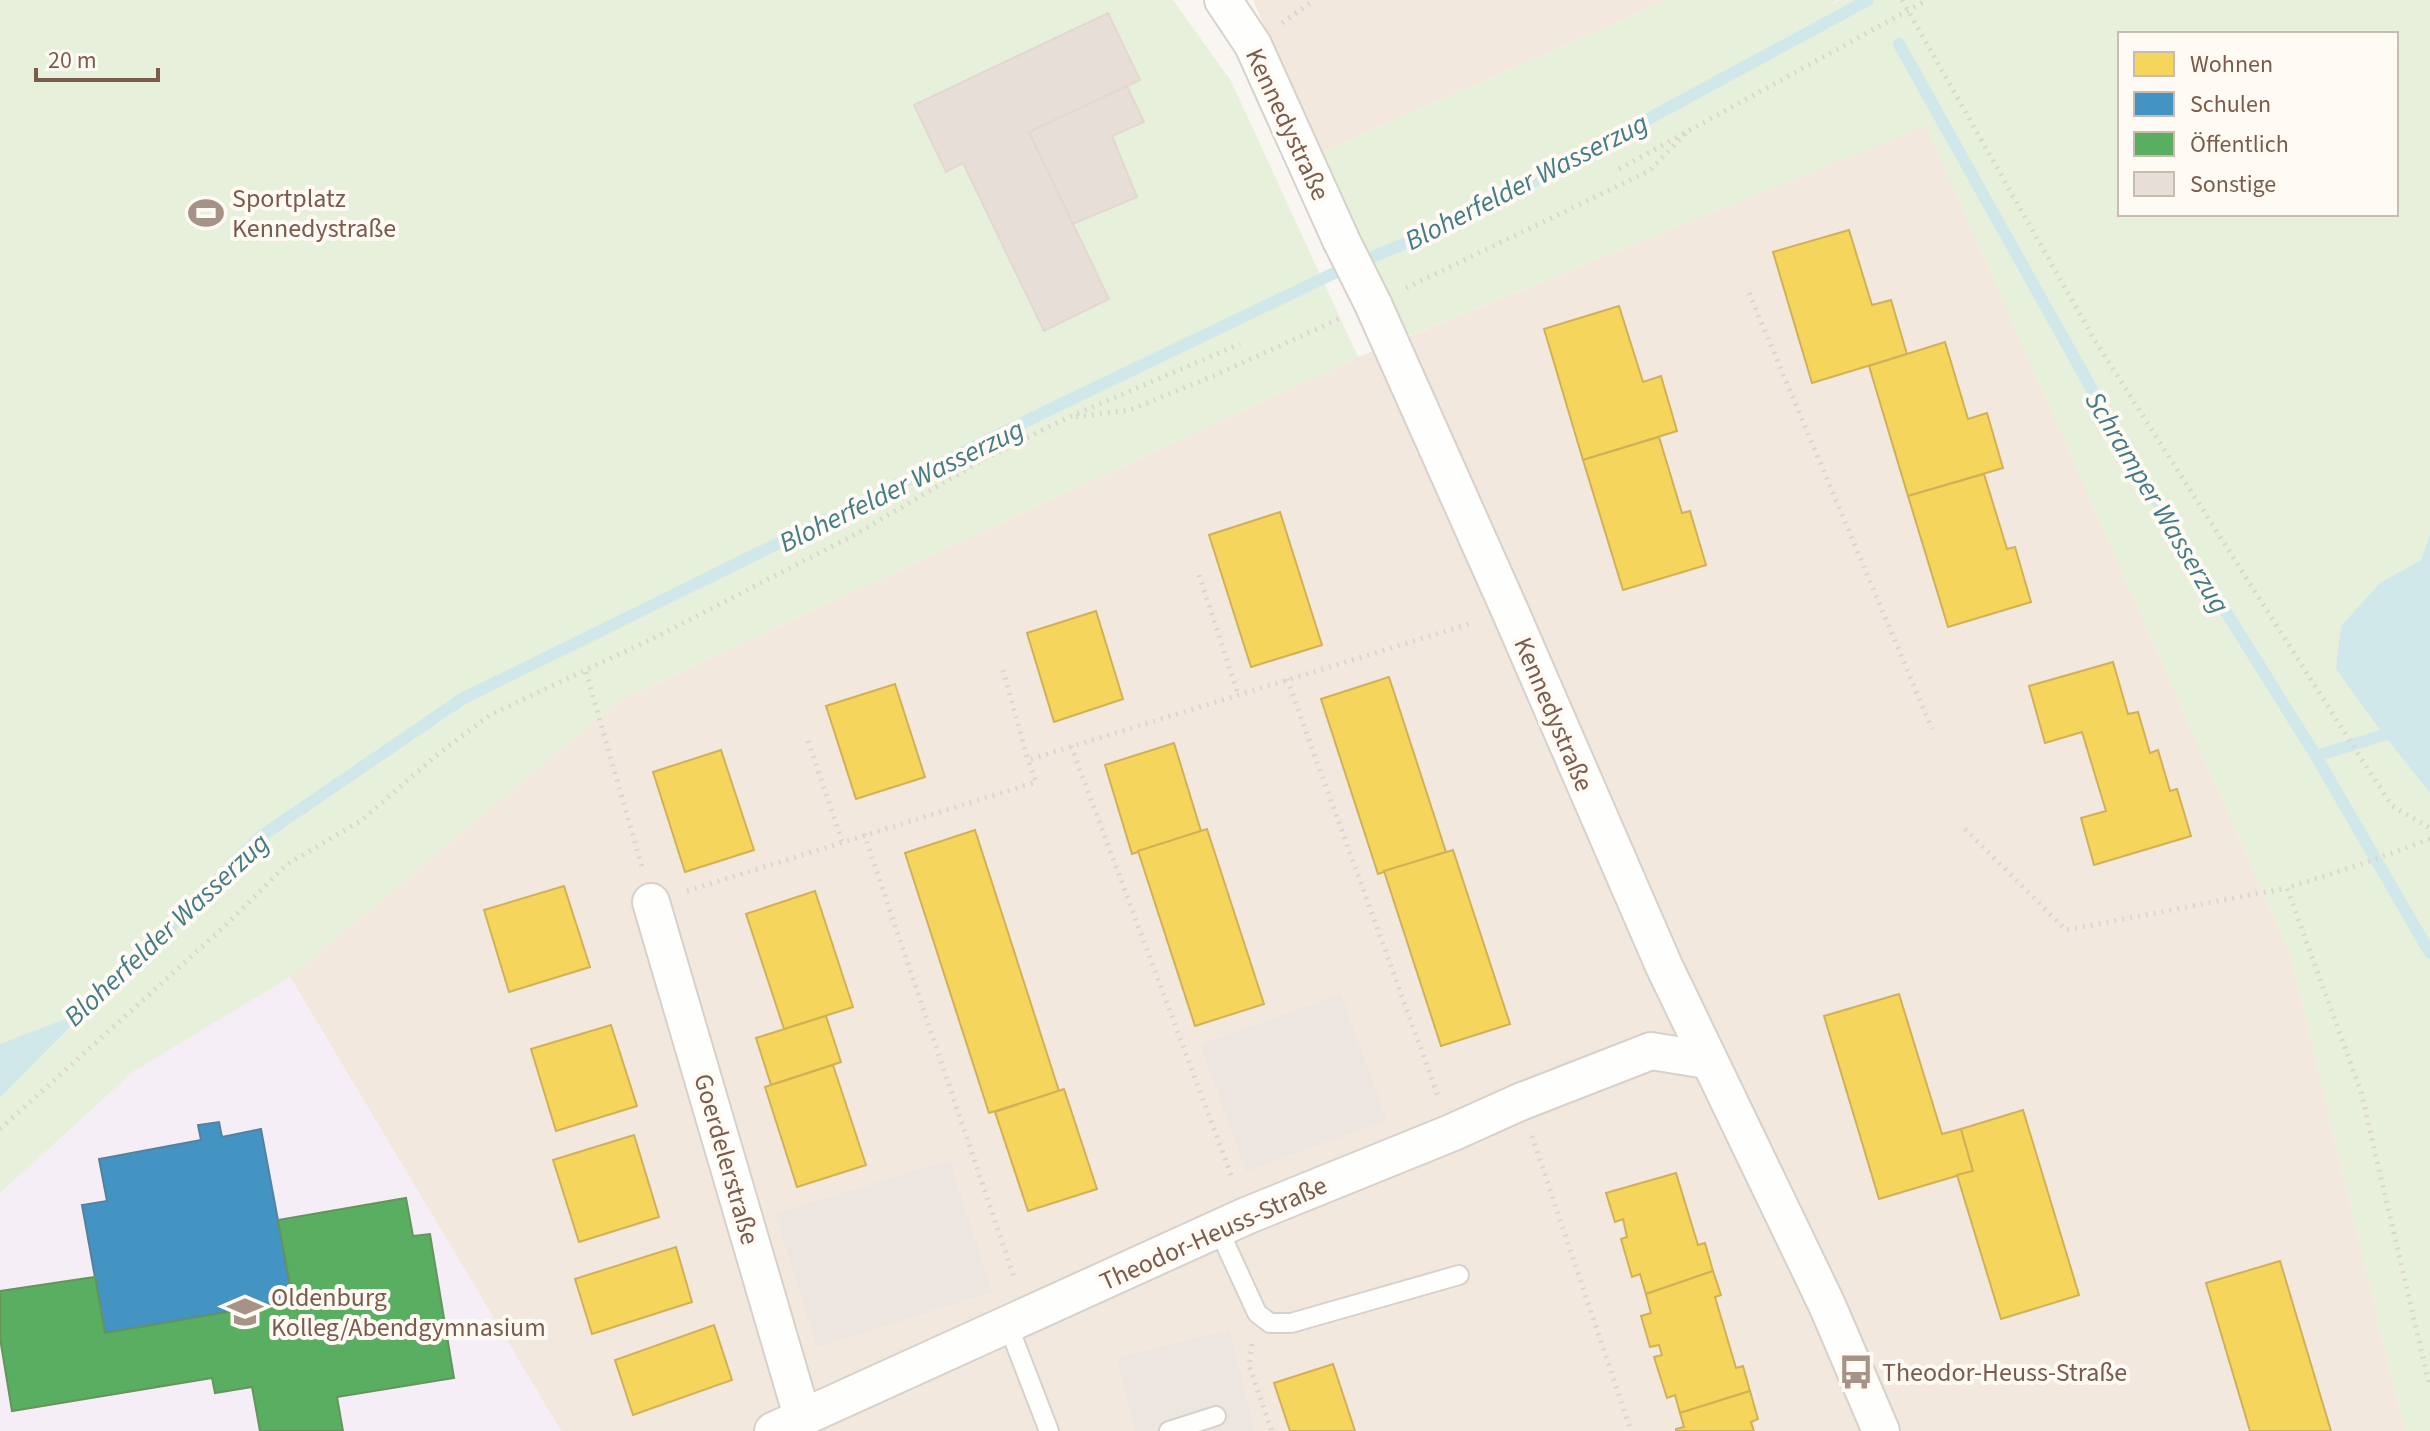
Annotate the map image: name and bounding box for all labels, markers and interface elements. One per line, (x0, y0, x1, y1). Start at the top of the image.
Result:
scale bar (36, 32, 158, 82)
legend (2118, 32, 2398, 216)
street label: Kennedystraße (1236, 42, 1339, 206)
text: 20 m (48, 43, 97, 78)
text: Wohnen (2190, 47, 2273, 82)
text: Schulen (2190, 87, 2271, 122)
water label: Bloherfelder Wasserzug (1398, 103, 1655, 261)
text: Öffentlich (2190, 127, 2289, 162)
text: Sonstige (2190, 167, 2276, 202)
place label: Sportplatz Kennedystraße (232, 180, 396, 247)
sports icon: Sportplatz Kennedystraße (187, 194, 225, 232)
water label: Schramper Wasserzug (2075, 384, 2239, 621)
water label: Bloherfelder Wasserzug (772, 409, 1031, 563)
street label: Kennedystraße (1504, 631, 1603, 797)
water label: Bloherfelder Wasserzug (55, 824, 278, 1036)
street label: Goerdelerstraße (684, 1069, 769, 1249)
street label: Theodor-Heuss-Straße (1094, 1167, 1333, 1300)
place label: Oldenburg Kolleg/Abendgymnasium (271, 1279, 546, 1346)
school or university icon: Oldenburg Kolleg/Abendgymnasium (226, 1293, 264, 1331)
bus stop icon: Theodor-Heuss-Straße (1837, 1353, 1875, 1391)
place label: Theodor-Heuss-Straße (1882, 1354, 2127, 1391)

